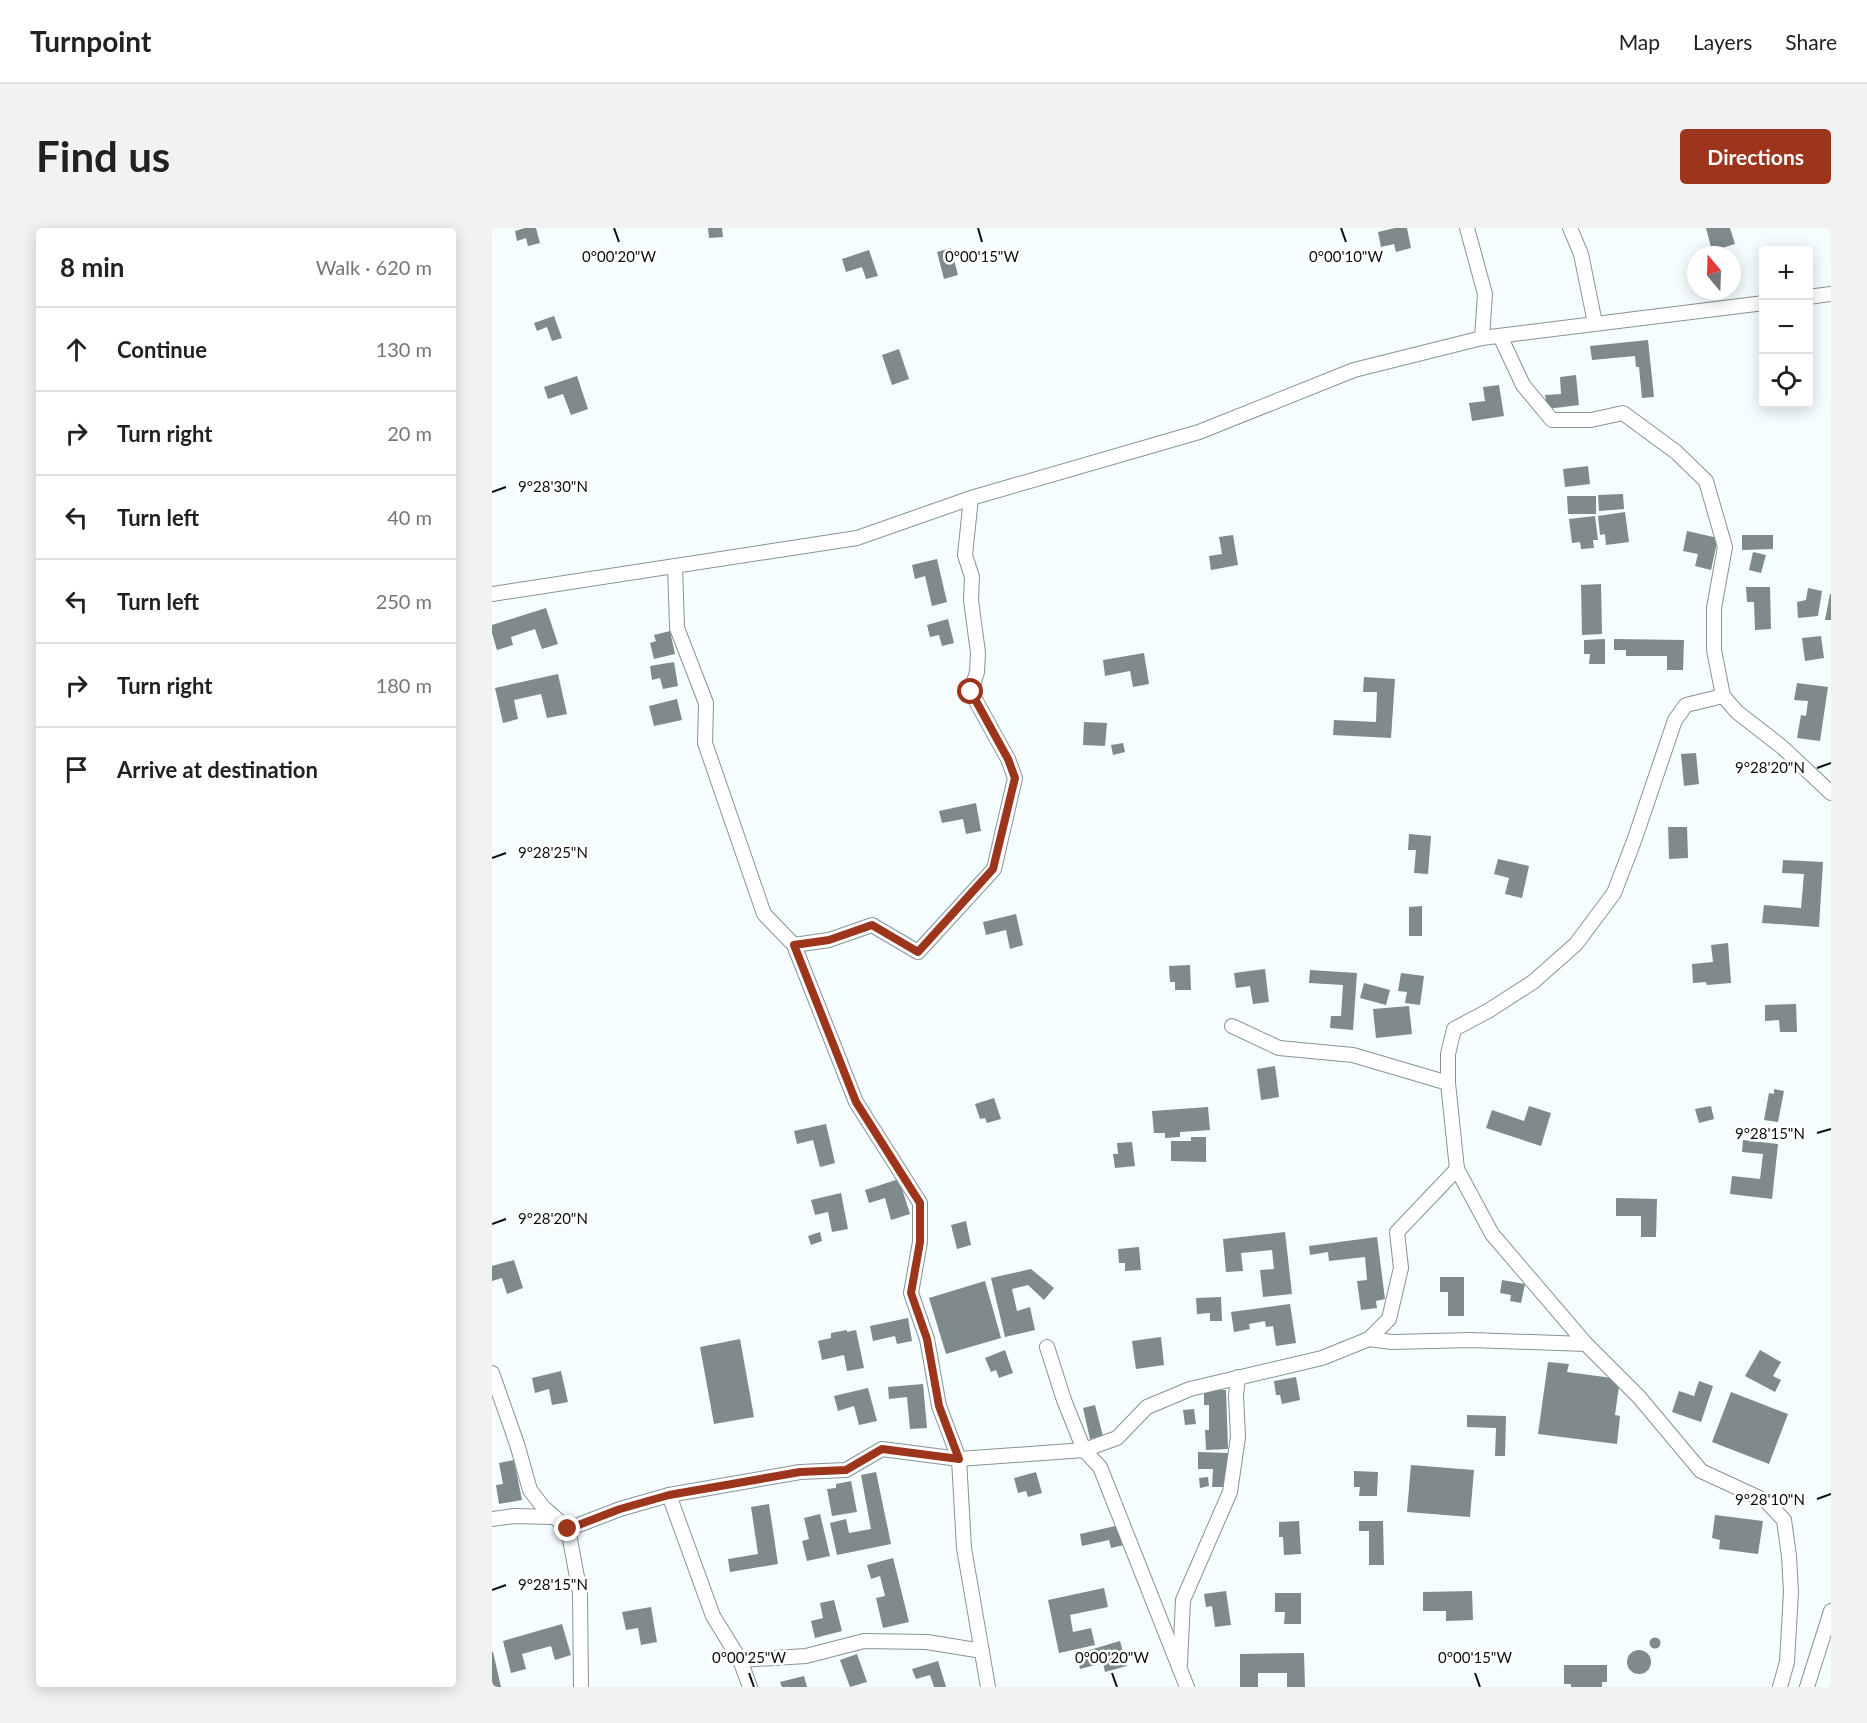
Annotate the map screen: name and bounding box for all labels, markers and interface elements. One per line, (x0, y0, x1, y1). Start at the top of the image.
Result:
text: Turnpoint (30, 24, 151, 58)
text: Map (1619, 29, 1660, 54)
text: Layers (1693, 29, 1752, 54)
text: Share (1785, 29, 1837, 54)
button: Directions (1680, 129, 1831, 184)
text: Find us (36, 131, 170, 181)
north arrow (1687, 246, 1741, 300)
map controls (1759, 246, 1813, 408)
button: + (1759, 246, 1813, 300)
text: 0°00'20"W (582, 247, 656, 265)
text: 0°00'15"W (945, 247, 1019, 265)
text: 0°00'10"W (1309, 247, 1383, 265)
text: 8 min (60, 251, 124, 283)
text: Walk · 620 m (316, 255, 432, 279)
button: − (1759, 300, 1813, 354)
icon: ahead (60, 333, 93, 366)
text: Continue (117, 336, 207, 363)
text: 130 m (376, 337, 432, 361)
button: locate (1759, 354, 1813, 408)
icon: right (60, 417, 93, 450)
text: Turn right (117, 420, 212, 447)
text: 20 m (387, 421, 432, 445)
text: 9°28'30"N (518, 477, 588, 495)
icon: left (60, 501, 93, 534)
text: Turn left (117, 504, 199, 531)
text: 40 m (387, 505, 432, 529)
icon: left (60, 585, 93, 618)
text: Turn left (117, 588, 199, 615)
text: 250 m (376, 589, 432, 613)
icon: right (60, 669, 93, 702)
text: Turn right (117, 672, 212, 699)
text: 180 m (376, 673, 432, 697)
route start (957, 678, 983, 704)
icon: arrive (60, 753, 93, 786)
text: Arrive at destination (117, 756, 318, 783)
text: 9°28'20"N (1735, 758, 1805, 776)
text: 9°28'25"N (518, 843, 588, 861)
text: 9°28'15"N (1735, 1124, 1805, 1142)
text: 9°28'20"N (518, 1209, 588, 1227)
text: 9°28'10"N (1735, 1490, 1805, 1508)
route end (554, 1515, 580, 1541)
text: 9°28'15"N (518, 1575, 588, 1593)
text: 0°00'25"W (712, 1648, 786, 1666)
text: 0°00'20"W (1075, 1648, 1149, 1666)
text: 0°00'15"W (1438, 1648, 1512, 1666)

